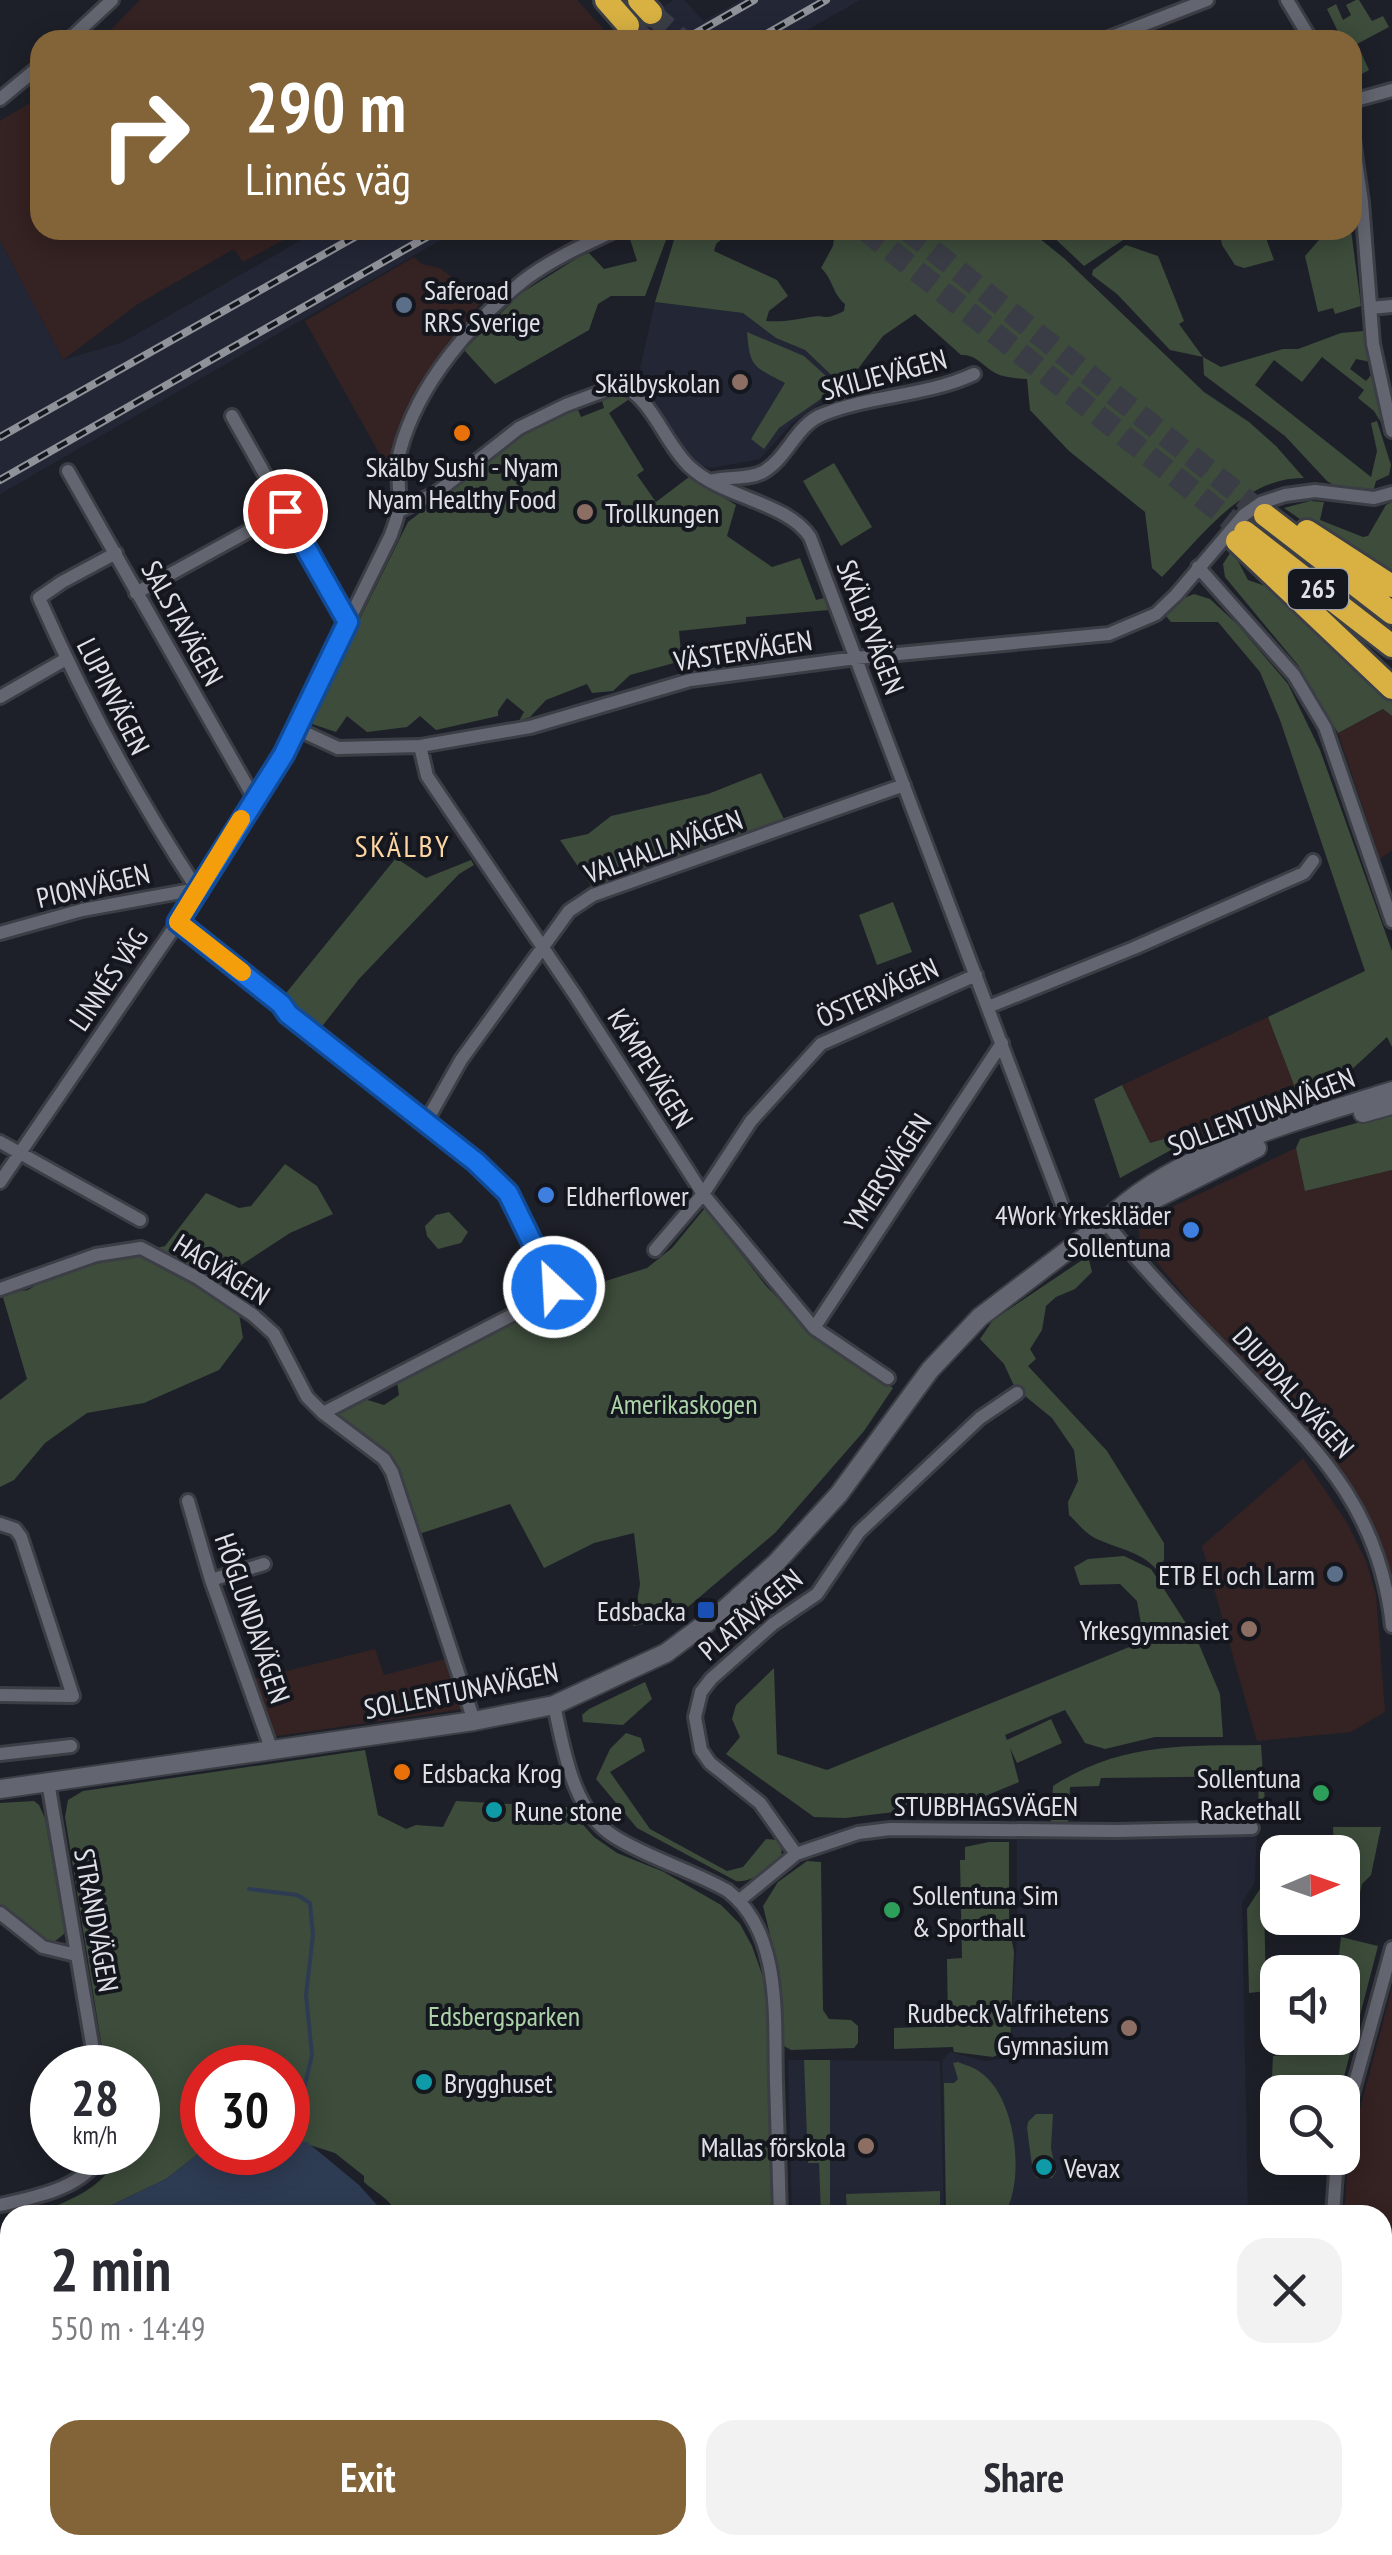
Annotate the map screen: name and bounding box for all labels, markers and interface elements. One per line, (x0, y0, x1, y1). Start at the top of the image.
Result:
text: 290 m (245, 61, 406, 151)
icon: right (80, 70, 210, 200)
text: Linnés väg (245, 149, 411, 207)
place label: Saferoad RRS Sverige (424, 271, 541, 340)
marker: Saferoad RRS Sverige (393, 294, 415, 316)
street label: SKILJEVÄGEN (817, 340, 951, 408)
place label: Skälbyskolan (595, 364, 720, 401)
marker: Skälbyskolan (729, 371, 751, 393)
marker: Skälby Sushi - Nyam Nyam Healthy Food (451, 422, 473, 444)
place label: Skälby Sushi - Nyam Nyam Healthy Food (365, 448, 559, 517)
pin (243, 469, 328, 554)
icon: arrive (258, 484, 313, 539)
place label: Trollkungen (605, 494, 719, 531)
marker: Trollkungen (574, 501, 596, 523)
street label: SALSTAVÄGEN (134, 554, 232, 692)
street label: SKÄLBYVÄGEN (828, 555, 914, 699)
road number: 265 (1288, 569, 1348, 609)
street label: VÄSTERVÄGEN (670, 621, 815, 679)
street label: LUPINVÄGEN (69, 632, 159, 760)
street label: VALHALLAVÄGEN (578, 800, 747, 892)
district label: SKÄLBY (355, 826, 451, 865)
street label: PIONVÄGEN (33, 854, 153, 916)
street label: LINNÉS VÄG (60, 921, 156, 1037)
street label: ÖSTERVÄGEN (810, 949, 944, 1035)
street label: KÄMPEVÄGEN (600, 1001, 702, 1135)
street label: SOLLENTUNAVÄGEN (1162, 1058, 1360, 1164)
street label: YMERSVÄGEN (835, 1106, 939, 1238)
place label: Eldherflower (566, 1177, 689, 1214)
marker: Eldherflower (535, 1184, 557, 1206)
place label: 4Work Yrkeskläder Sollentuna (995, 1196, 1171, 1265)
marker: 4Work Yrkeskläder Sollentuna (1180, 1219, 1202, 1241)
street label: HAGVÄGEN (167, 1225, 277, 1313)
position arrow (502, 1235, 606, 1339)
street label: DJUPDALSVÄGEN (1225, 1318, 1363, 1466)
park label: Amerikaskogen (611, 1385, 757, 1422)
street label: HÖGLUNDAVÄGEN (207, 1528, 299, 1708)
place label: ETB El och Larm (1158, 1556, 1315, 1593)
street label: PLATÅVÄGEN (690, 1560, 810, 1668)
marker: ETB El och Larm (1324, 1563, 1346, 1585)
place label: Edsbacka (597, 1592, 686, 1629)
marker: Edsbacka (695, 1599, 717, 1621)
place label: Yrkesgymnasiet (1079, 1611, 1229, 1648)
marker: Yrkesgymnasiet (1238, 1618, 1260, 1640)
street label: SOLLENTUNAVÄGEN (361, 1653, 561, 1727)
place label: Edsbacka Krog (422, 1754, 562, 1791)
place label: Sollentuna Rackethall (1197, 1759, 1301, 1828)
marker: Edsbacka Krog (391, 1761, 413, 1783)
marker: Sollentuna Rackethall (1310, 1782, 1332, 1804)
street label: STUBBHAGSVÄGEN (894, 1787, 1078, 1824)
place label: Rune stone (514, 1792, 622, 1829)
marker: Rune stone (483, 1799, 505, 1821)
north arrow (1260, 1835, 1360, 1935)
map controls (1260, 1835, 1360, 2175)
street label: STRANDVÄGEN (66, 1845, 128, 1995)
place label: Sollentuna Sim & Sporthall (912, 1876, 1059, 1945)
marker: Sollentuna Sim & Sporthall (881, 1899, 903, 1921)
button: sound (1260, 1955, 1360, 2055)
place label: Rudbeck Valfrihetens Gymnasium (907, 1994, 1109, 2063)
park label: Edsbergsparken (428, 1997, 580, 2034)
marker: Rudbeck Valfrihetens Gymnasium (1118, 2017, 1140, 2039)
speed limit sign: 30 (180, 2045, 310, 2175)
place label: Brygghuset (444, 2064, 553, 2101)
text: 28 (71, 2065, 119, 2130)
marker: Brygghuset (413, 2071, 435, 2093)
button: search (1260, 2075, 1360, 2175)
text: km/h (73, 2119, 117, 2151)
place label: Mallas förskola (701, 2128, 846, 2165)
marker: Mallas förskola (855, 2135, 877, 2157)
place label: Vevax (1063, 2149, 1120, 2186)
marker: Vevax (1033, 2156, 1055, 2178)
text: 2 min (50, 2230, 171, 2308)
button: close (1237, 2238, 1342, 2343)
text: 550 m · 14:49 (50, 2307, 205, 2349)
button: Exit (50, 2420, 686, 2535)
button: Share (706, 2420, 1342, 2535)

